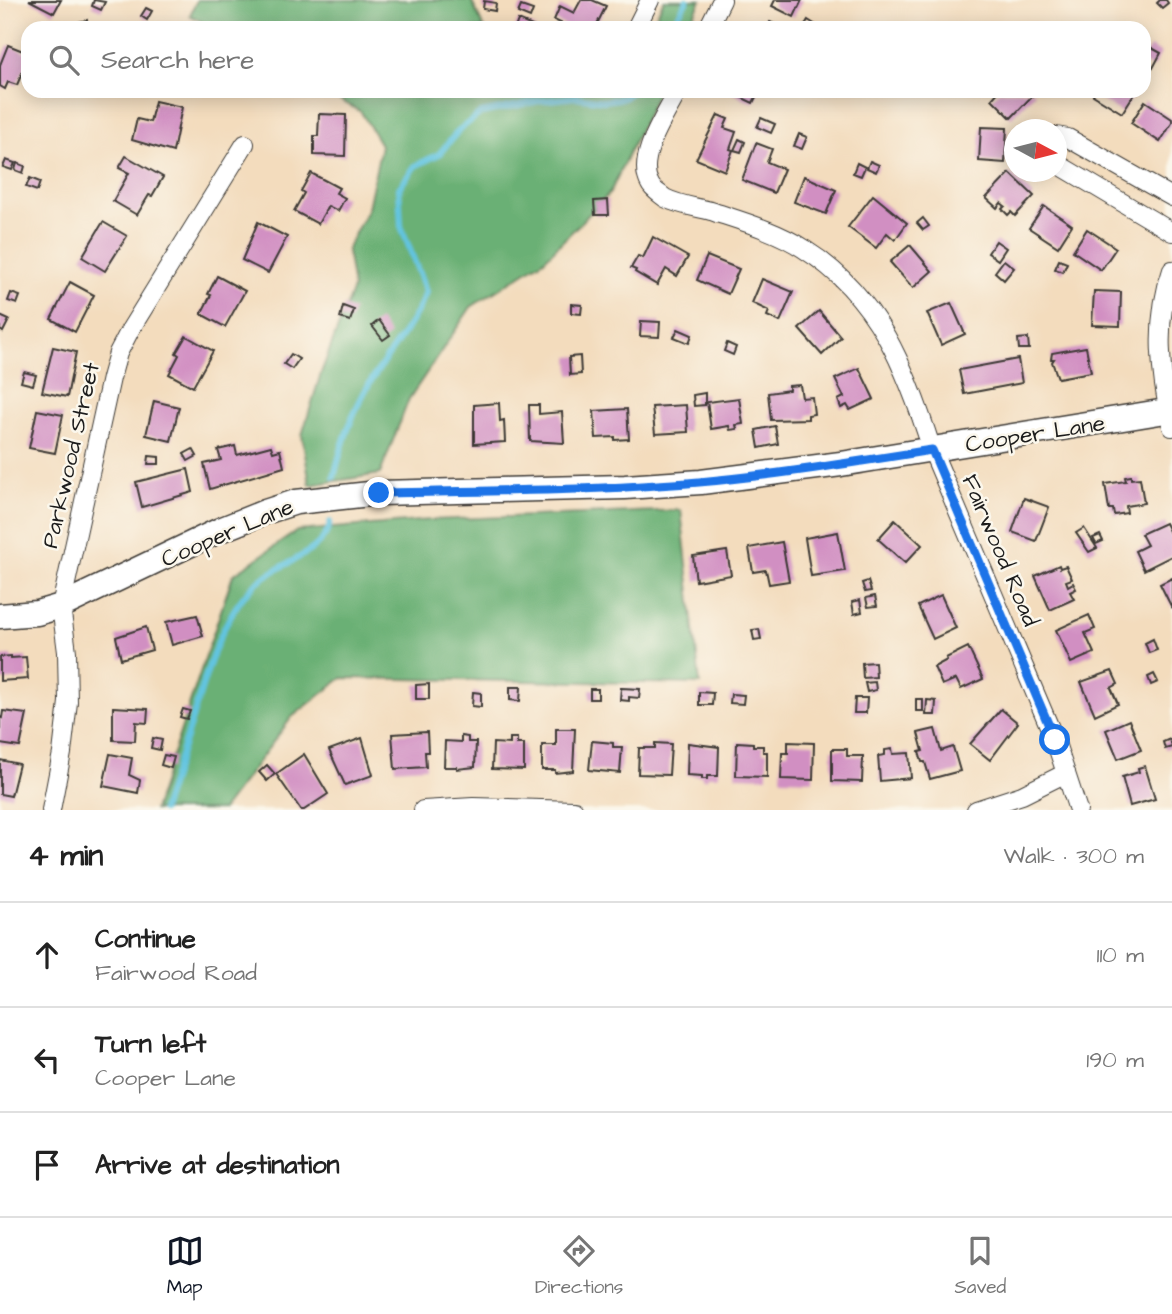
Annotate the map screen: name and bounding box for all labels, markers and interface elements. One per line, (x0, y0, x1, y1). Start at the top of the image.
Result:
search box (21, 21, 1151, 98)
icon: search (45, 41, 83, 79)
text: Search here (101, 42, 254, 78)
north arrow (1004, 119, 1067, 182)
street label: Parkwood Street (34, 359, 108, 551)
street label: Cooper Lane (963, 407, 1107, 461)
street label: Fairwood Road (954, 470, 1047, 631)
route end (363, 477, 394, 508)
street label: Cooper Lane (156, 491, 298, 575)
route start (1039, 724, 1070, 755)
text: 4 min (28, 835, 103, 877)
text: Walk · 300 m (1003, 840, 1144, 872)
text: Continue (95, 921, 196, 957)
icon: ahead (28, 936, 66, 974)
text: 110 m (1096, 939, 1144, 971)
text: Fairwood Road (95, 957, 257, 989)
text: Turn left (95, 1026, 206, 1062)
icon: left (28, 1041, 66, 1079)
text: 190 m (1086, 1044, 1144, 1076)
text: Cooper Lane (95, 1062, 236, 1094)
icon: arrive (28, 1146, 66, 1184)
text: Arrive at destination (95, 1147, 340, 1183)
tab: Map (166, 1232, 204, 1301)
tab: Directions (535, 1232, 623, 1301)
tab: Saved (955, 1232, 1006, 1301)

